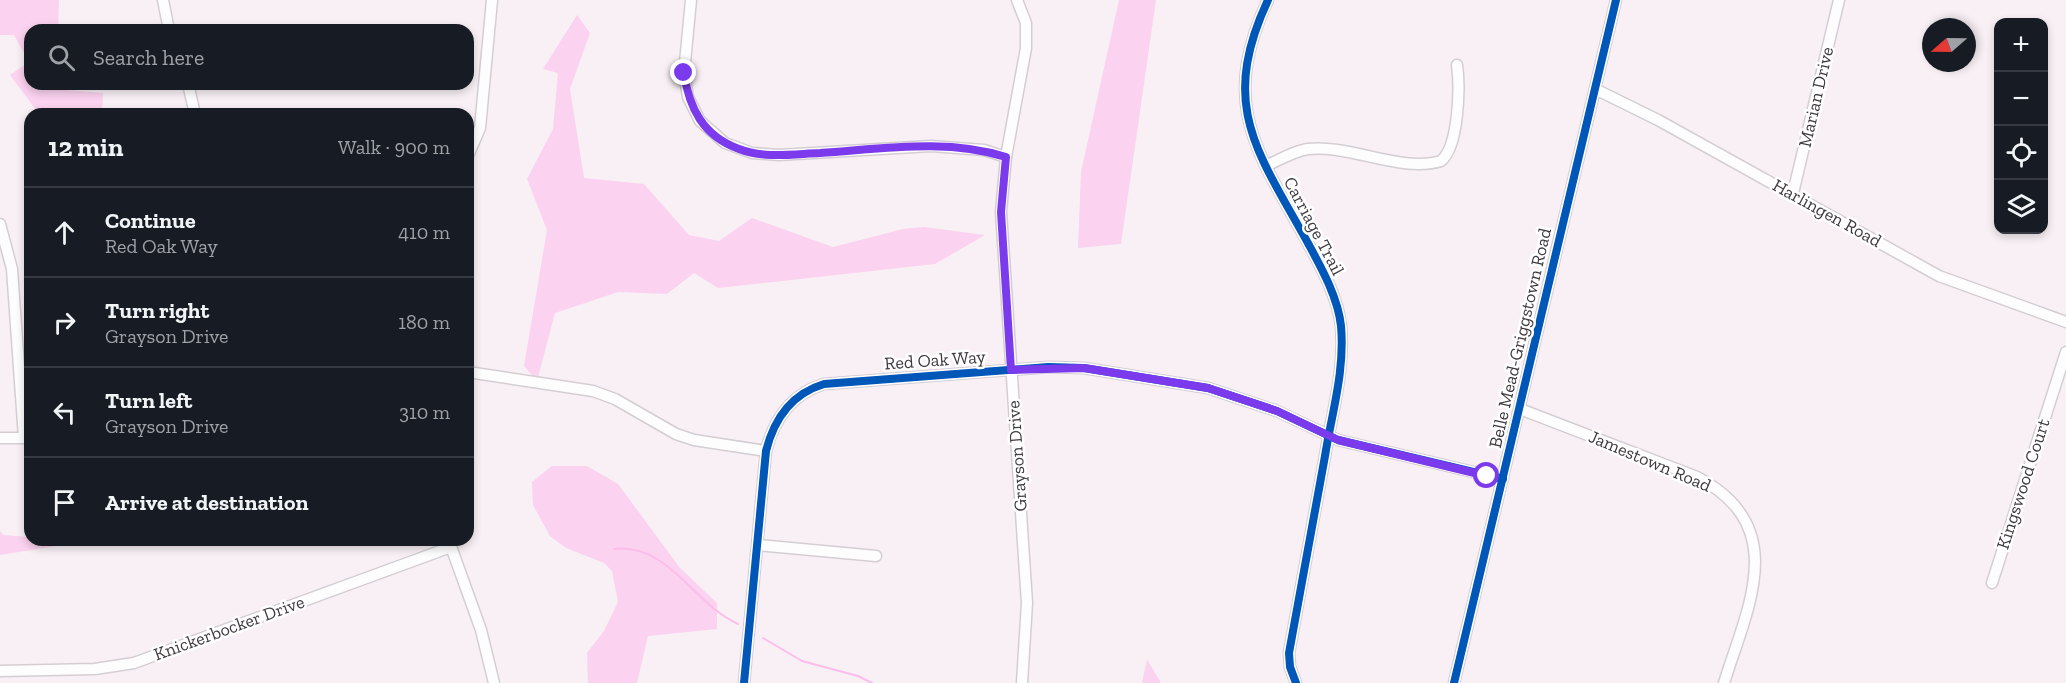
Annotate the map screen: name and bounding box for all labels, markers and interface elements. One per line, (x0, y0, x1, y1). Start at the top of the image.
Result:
north arrow (1922, 18, 1976, 72)
map controls (1994, 18, 2048, 234)
button: + (1994, 18, 2048, 72)
search box (24, 24, 474, 90)
icon: search (45, 41, 78, 74)
text: Search here (93, 44, 204, 71)
street label: Marian Drive (1794, 45, 1838, 149)
route end (670, 59, 696, 85)
button: − (1994, 72, 2048, 126)
button: locate (1994, 126, 2048, 180)
text: 12 min (48, 131, 123, 163)
text: Walk · 900 m (338, 135, 450, 159)
street label: Carriage Trail (1279, 173, 1349, 279)
street label: Harlingen Road (1769, 174, 1885, 252)
button: layers (1994, 180, 2048, 234)
text: Continue (105, 207, 196, 234)
icon: ahead (48, 216, 81, 249)
text: 410 m (398, 220, 450, 244)
street label: Belle Mead-Griggstown Road (1484, 226, 1556, 450)
text: Red Oak Way (105, 234, 218, 258)
text: Turn right (105, 297, 209, 324)
icon: right (48, 306, 81, 339)
text: 180 m (398, 310, 450, 334)
text: Grayson Drive (105, 324, 229, 348)
street label: Red Oak Way (884, 345, 987, 375)
text: Turn left (105, 387, 192, 414)
icon: left (48, 396, 81, 429)
text: 310 m (399, 400, 450, 424)
street label: Grayson Drive (1002, 400, 1032, 512)
text: Grayson Drive (105, 414, 229, 438)
street label: Kingswood Court (1992, 416, 2055, 552)
street label: Jamestown Road (1585, 425, 1715, 497)
route start (1473, 462, 1499, 488)
icon: arrive (48, 486, 81, 519)
text: Arrive at destination (105, 489, 308, 516)
street label: Knickerbocker Drive (151, 591, 307, 665)

